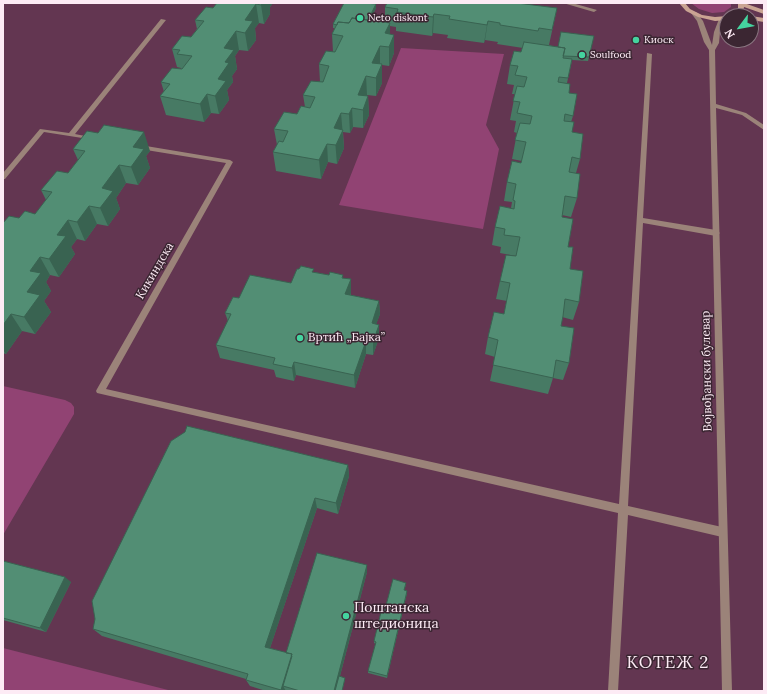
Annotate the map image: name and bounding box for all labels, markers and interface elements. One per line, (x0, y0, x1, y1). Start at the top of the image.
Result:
north arrow (719, 8, 759, 48)
place label: Neto diskont (368, 12, 428, 24)
marker: Neto diskont (355, 13, 365, 23)
text: N (721, 27, 738, 41)
place label: Киоск (644, 34, 674, 46)
marker: Киоск (631, 35, 641, 45)
place label: Soulfood (590, 49, 631, 61)
marker: Soulfood (577, 50, 587, 60)
street label: Кикиндска (133, 240, 177, 302)
street label: Војвођански булевар (699, 310, 715, 432)
place label: Вртић „Бајка” (308, 331, 385, 345)
marker: Вртић „Бајка” (295, 333, 305, 343)
place label: Поштанска штедионица (354, 600, 439, 632)
marker: Поштанска штедионица (341, 611, 351, 621)
district label: КОТЕЖ 2 (627, 653, 709, 673)

